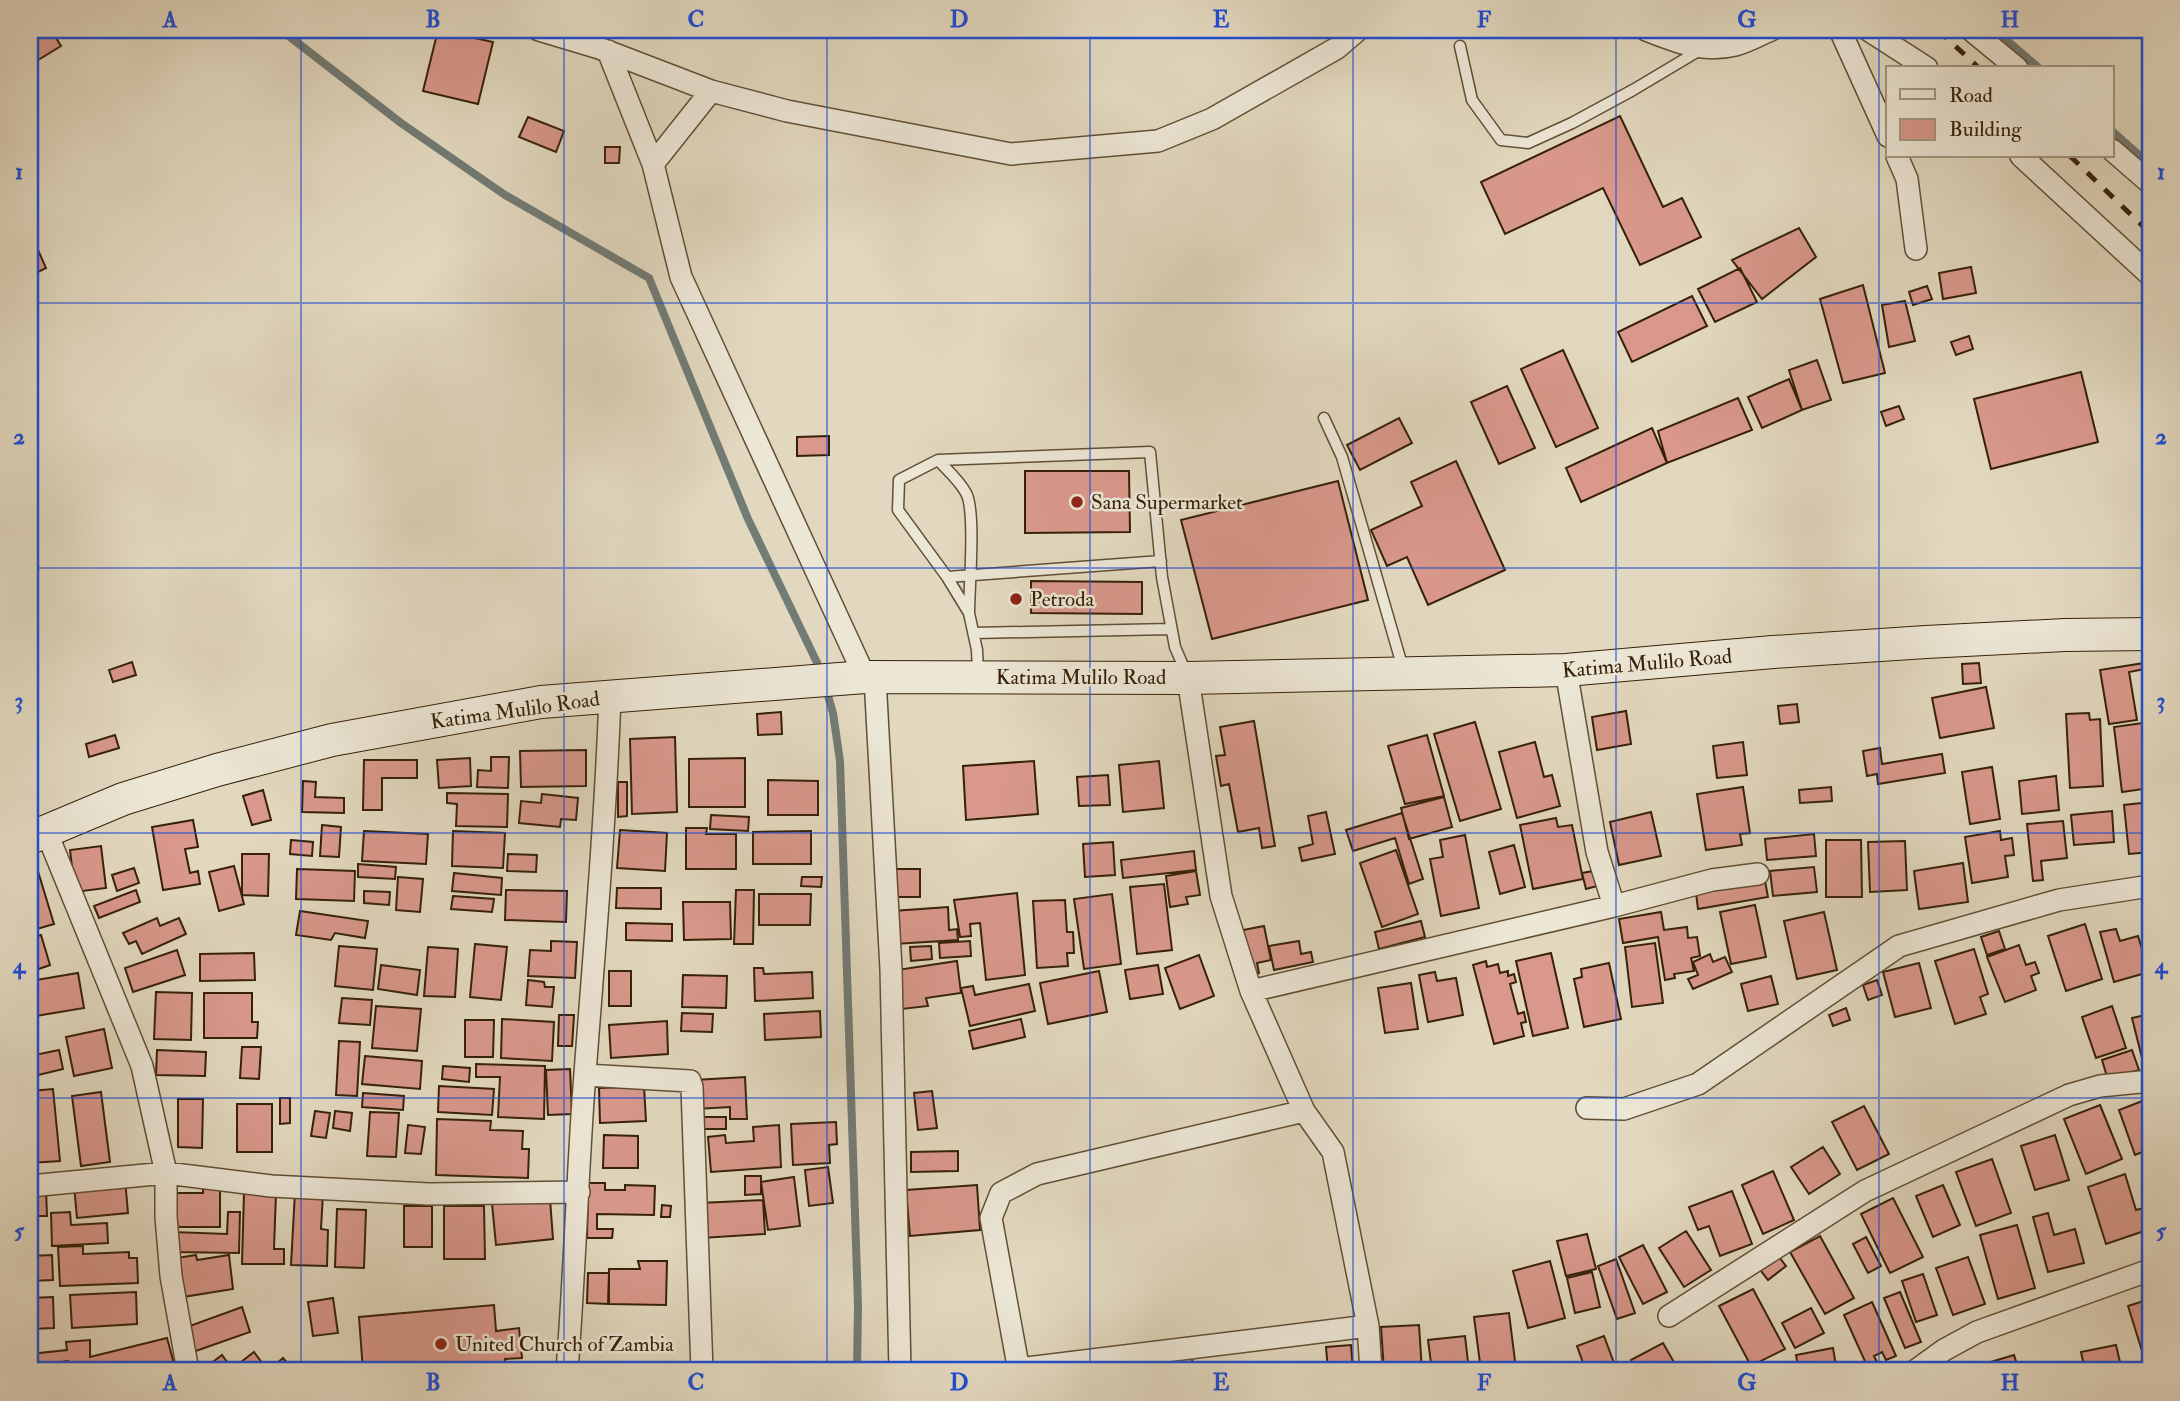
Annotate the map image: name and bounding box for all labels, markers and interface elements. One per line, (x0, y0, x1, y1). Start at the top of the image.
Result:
text: A (162, 5, 178, 34)
text: B (425, 5, 441, 34)
text: C (688, 5, 704, 34)
text: D (950, 5, 968, 34)
text: E (1213, 5, 1230, 34)
text: F (1477, 5, 1492, 34)
text: G (1737, 5, 1757, 34)
text: H (2001, 5, 2020, 34)
legend (1886, 66, 2114, 158)
text: Road (1949, 82, 1994, 109)
text: Building (1949, 116, 2022, 143)
text: 1 (15, 157, 23, 186)
text: 1 (2157, 157, 2165, 186)
text: 2 (13, 422, 25, 451)
text: 2 (2155, 422, 2167, 451)
place label: Sana Supermarket (1091, 489, 1243, 516)
marker: Sana Supermarket (1069, 494, 1085, 510)
place label: Petroda (1030, 586, 1095, 613)
marker: Petroda (1008, 591, 1024, 607)
street label: Katima Mulilo Road (1561, 643, 1734, 684)
street label: Katima Mulilo Road (996, 664, 1167, 691)
street label: Katima Mulilo Road (429, 685, 602, 736)
text: 3 (15, 686, 23, 715)
text: 3 (2157, 686, 2165, 715)
text: 4 (12, 951, 27, 980)
text: 4 (2154, 951, 2169, 980)
text: 5 (14, 1216, 25, 1245)
text: 5 (2156, 1216, 2167, 1245)
place label: United Church of Zambia (455, 1331, 674, 1358)
marker: United Church of Zambia (433, 1336, 449, 1352)
text: A (162, 1368, 178, 1397)
text: B (425, 1368, 441, 1397)
text: C (688, 1368, 704, 1397)
text: D (950, 1368, 968, 1397)
text: E (1213, 1368, 1230, 1397)
text: F (1477, 1368, 1492, 1397)
text: G (1737, 1368, 1757, 1397)
text: H (2001, 1368, 2020, 1397)

